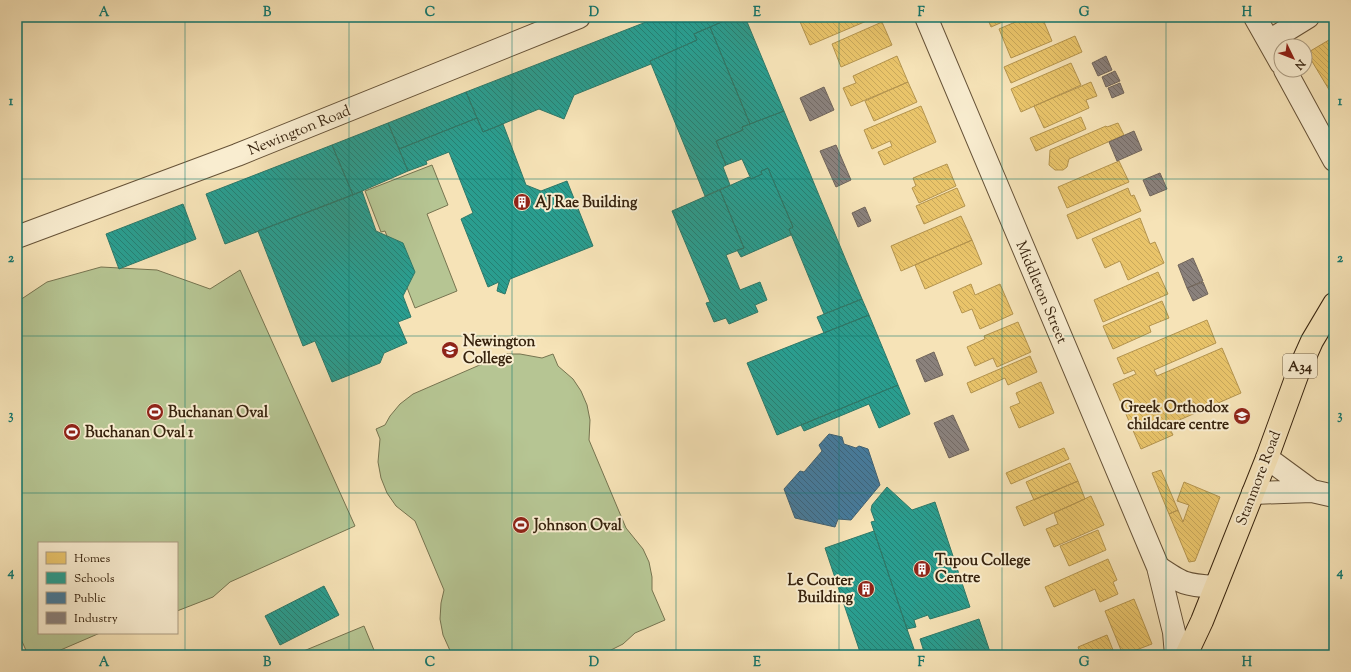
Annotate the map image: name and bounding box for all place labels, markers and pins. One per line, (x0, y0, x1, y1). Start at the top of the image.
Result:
building icon: AJ Rae Building (512, 192, 532, 212)
place label: AJ Rae Building (535, 193, 638, 214)
place label: Newington College (463, 332, 535, 370)
school or university icon: Newington College (440, 340, 460, 360)
place label: Greek Orthodox childcare centre (1121, 398, 1230, 436)
sports icon: Buchanan Oval (145, 402, 165, 422)
place label: Buchanan Oval (168, 403, 269, 424)
school or university icon: Greek Orthodox childcare centre (1232, 406, 1252, 426)
sports icon: Buchanan Oval 1 (62, 422, 82, 442)
place label: Buchanan Oval 1 (85, 423, 194, 444)
sports icon: Johnson Oval (511, 515, 531, 535)
place label: Johnson Oval (533, 516, 623, 537)
place label: Tupou College Centre (935, 551, 1030, 589)
building icon: Tupou College Centre (912, 559, 932, 579)
place label: Le Couter Building (788, 571, 854, 609)
building icon: Le Couter Building (856, 579, 876, 599)

